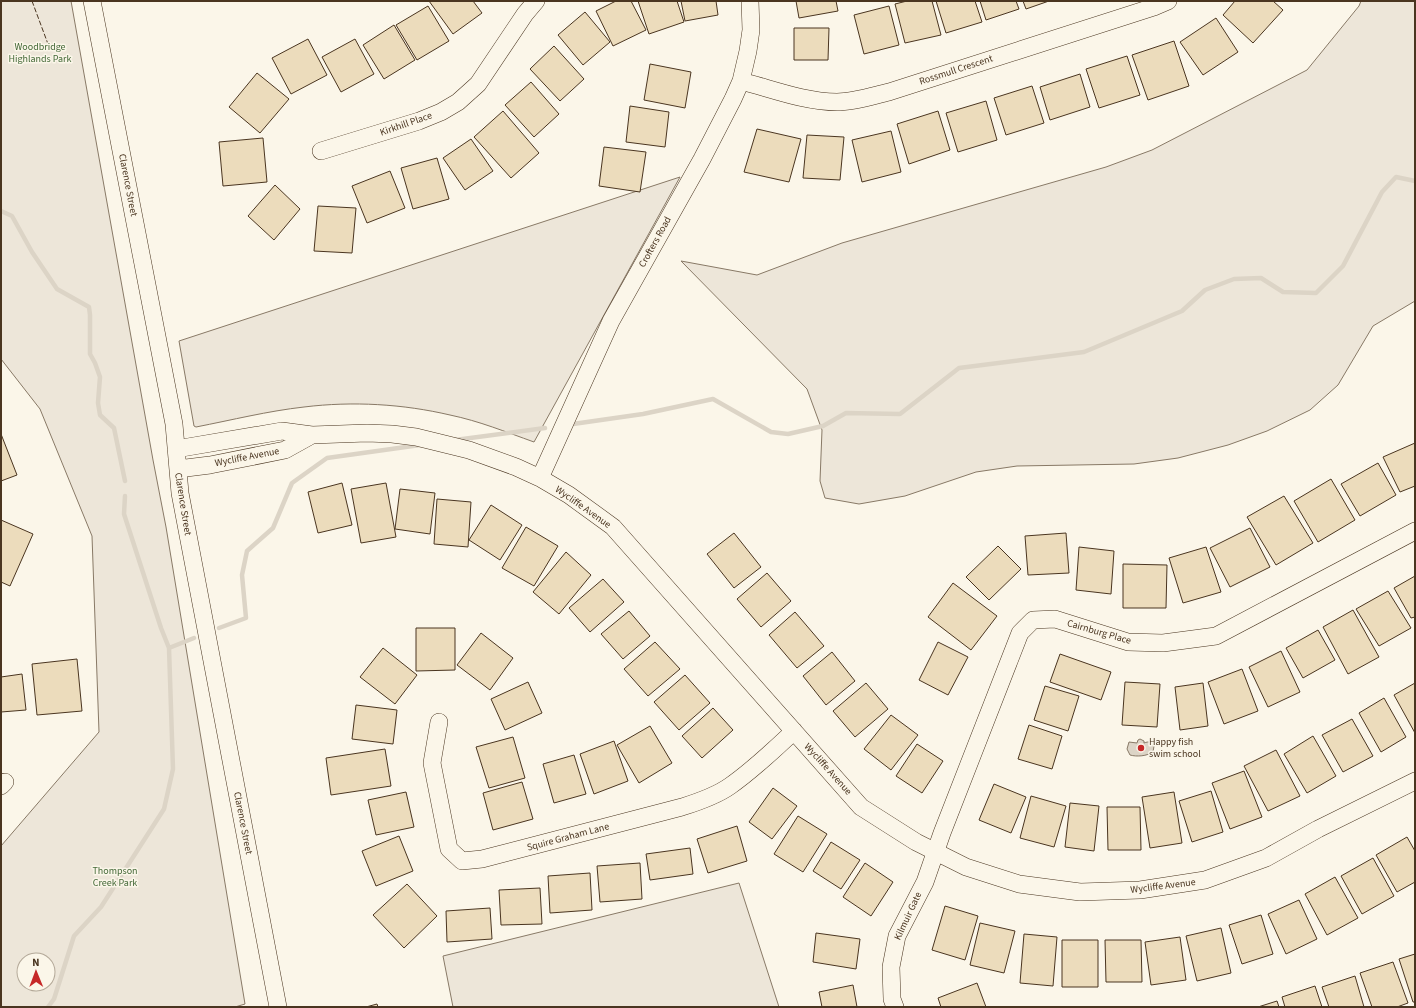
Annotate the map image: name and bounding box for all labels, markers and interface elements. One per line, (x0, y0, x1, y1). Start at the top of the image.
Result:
park label: Woodbridge Highlands Park (9, 40, 72, 66)
street label: Rossmull Crescent (917, 51, 995, 88)
street label: Kirkhill Place (378, 109, 434, 139)
street label: Clarence Street (115, 153, 141, 218)
street label: Crofters Road (635, 214, 675, 270)
street label: Wycliffe Avenue (214, 444, 281, 470)
street label: Clarence Street (171, 472, 195, 537)
street label: Wycliffe Avenue (552, 482, 614, 532)
street label: Cairnburg Place (1065, 616, 1133, 648)
place label: Happy fish swim school (1149, 735, 1201, 761)
street label: Wycliffe Avenue (801, 740, 855, 798)
marker: Happy fish swim school (1136, 743, 1146, 753)
street label: Clarence Street (230, 791, 256, 856)
street label: Squire Graham Lane (525, 819, 611, 855)
park label: Thompson Creek Park (92, 864, 138, 890)
street label: Wycliffe Avenue (1130, 875, 1196, 897)
street label: Kilmuir Gate (891, 890, 925, 942)
north arrow (16, 952, 56, 992)
text: N (32, 955, 40, 970)

